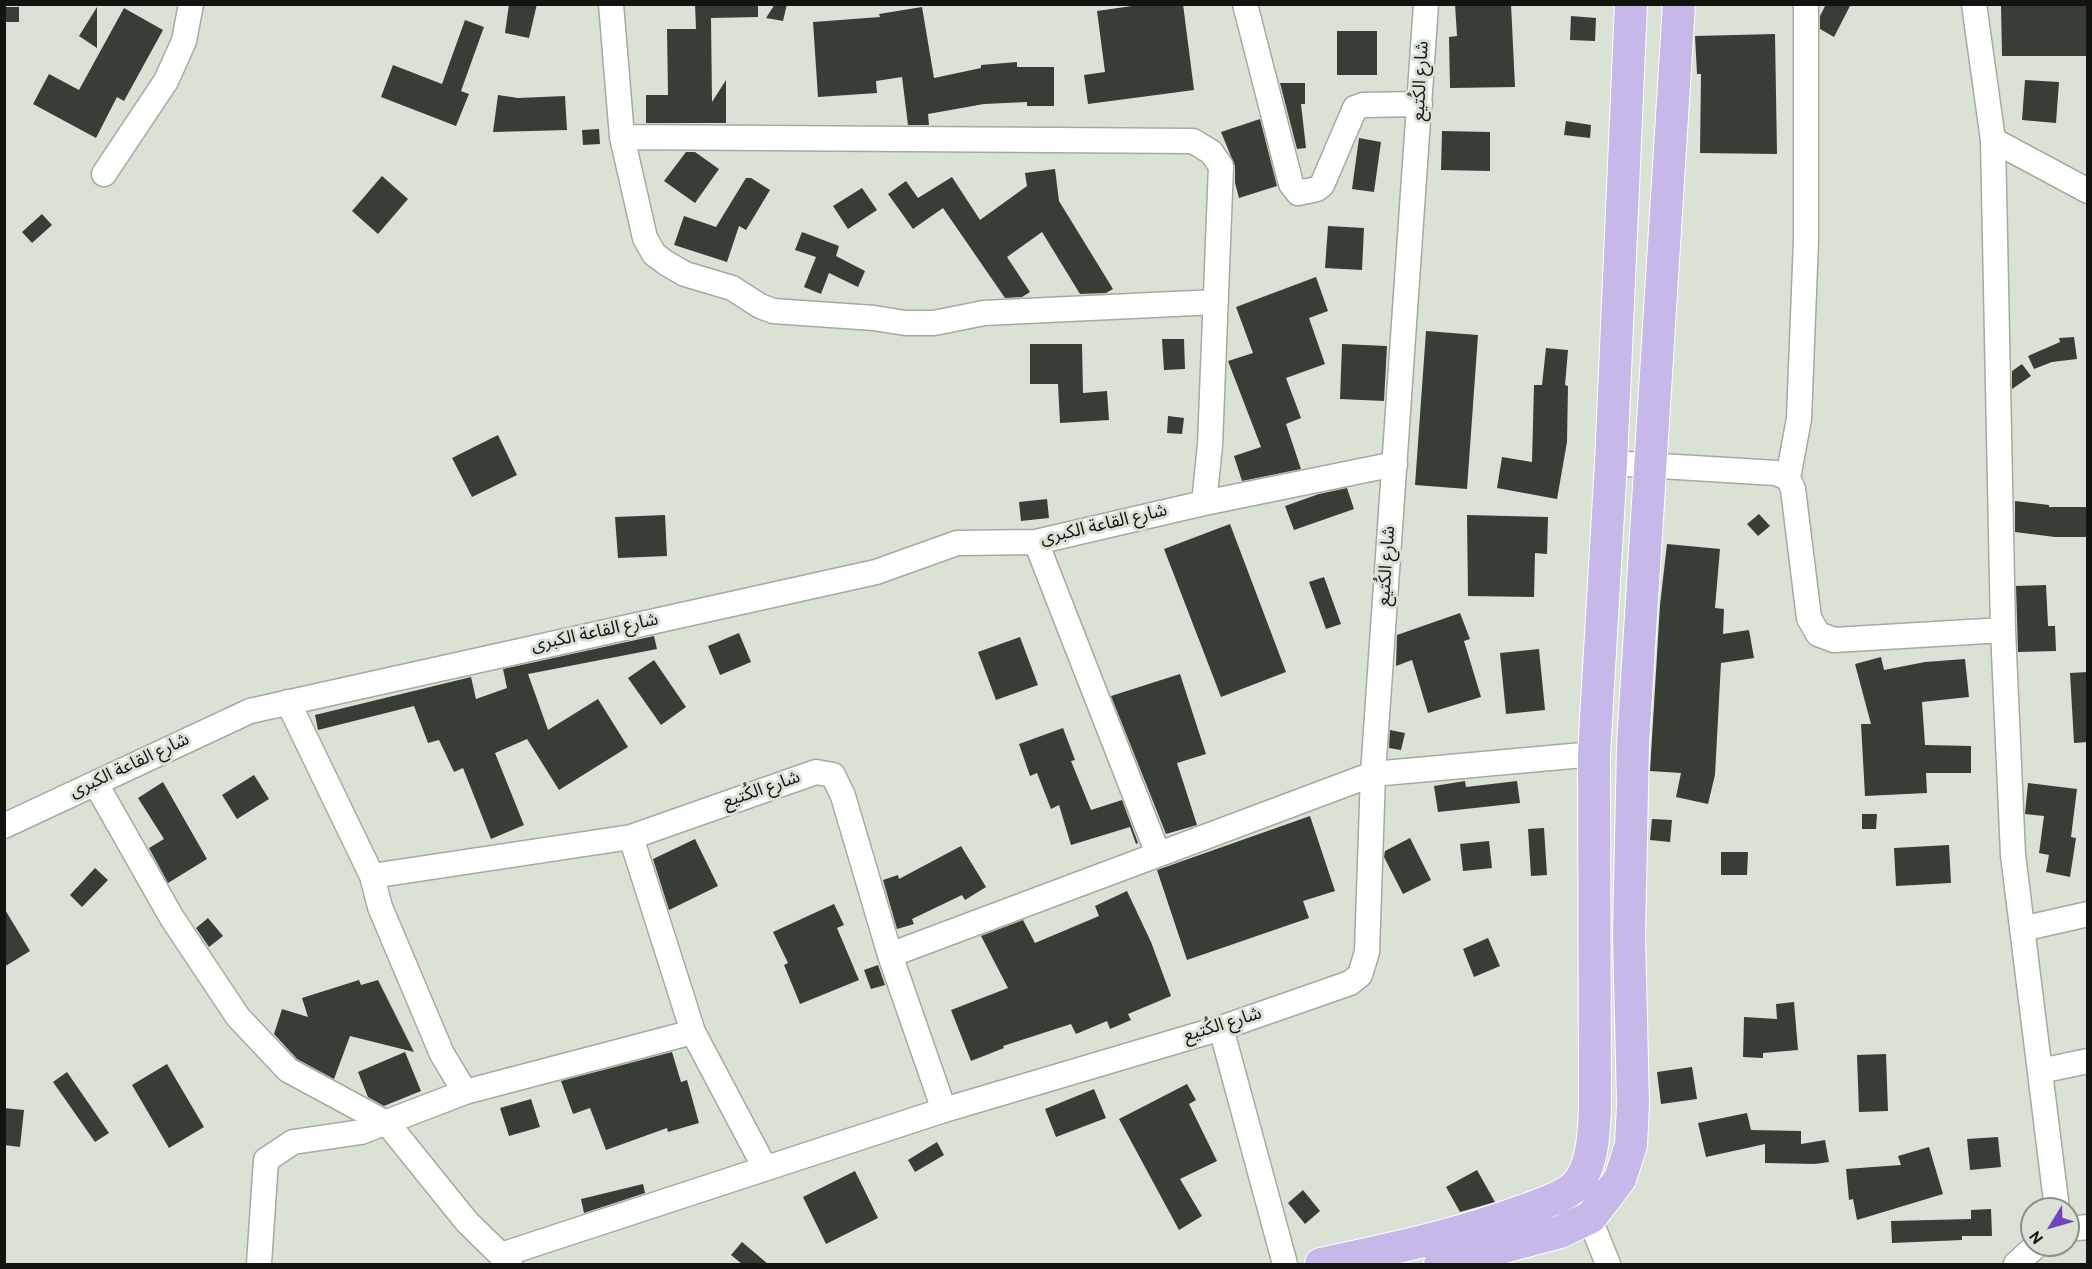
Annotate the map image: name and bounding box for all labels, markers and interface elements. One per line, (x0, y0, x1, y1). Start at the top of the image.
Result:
street label: شارع الكُتيع (1409, 40, 1435, 122)
street label: شارع القاعة الكبرى (1038, 501, 1170, 551)
street label: شارع الكُتيع (1374, 525, 1402, 607)
street label: شارع القاعة الكبرى (529, 610, 661, 658)
street label: شارع القاعة الكبرى (67, 730, 193, 804)
street label: شارع الكُتيع (720, 768, 804, 814)
street label: شارع الكُتيع (1181, 1004, 1265, 1048)
north arrow (2020, 1197, 2080, 1257)
text: N (2026, 1226, 2049, 1247)

